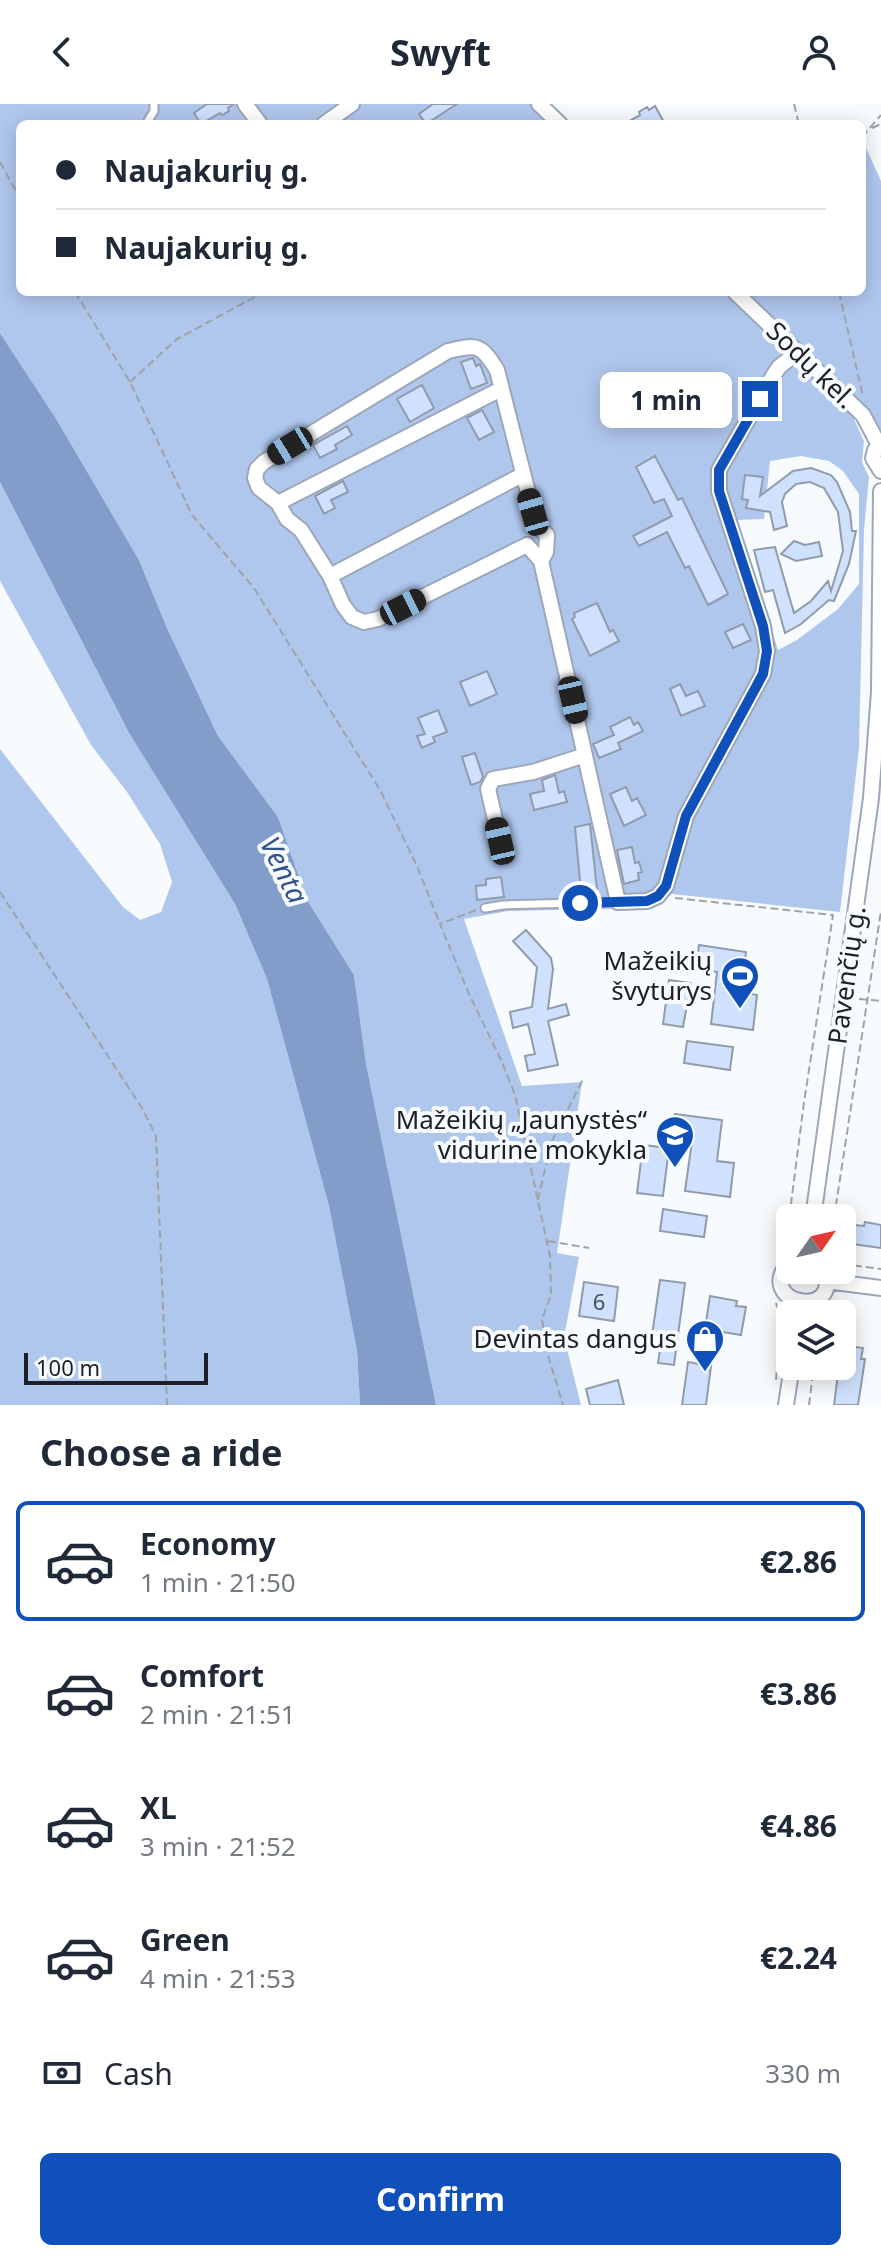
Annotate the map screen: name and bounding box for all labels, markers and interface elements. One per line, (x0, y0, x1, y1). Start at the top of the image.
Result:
text: Swyft (390, 28, 491, 77)
icon: back (40, 30, 84, 74)
icon: person (797, 30, 841, 74)
text: Naujakurių g. (104, 150, 308, 191)
text: Naujakurių g. (104, 227, 308, 268)
street label: Sodų kel. (759, 313, 864, 416)
callout: 1 min (600, 371, 732, 427)
route end (742, 381, 778, 417)
text: 1 min (630, 382, 702, 418)
car (263, 423, 317, 469)
car (515, 486, 551, 538)
car (376, 585, 430, 629)
car (556, 674, 590, 726)
car (483, 815, 517, 867)
water label: Venta (252, 830, 318, 910)
route start (562, 885, 598, 921)
street label: Pavenčių g. (818, 903, 874, 1046)
place label: Mažeikių švyturys (604, 942, 712, 1008)
sports icon: Mažeikių švyturys (719, 955, 761, 1010)
place label: Mažeikių „Jaunystės“ vidurinė mokykla (396, 1101, 648, 1167)
school or university icon: Mažeikių „Jaunystės“ vidurinė mokykla (654, 1114, 696, 1169)
north arrow (776, 1204, 856, 1284)
map controls (776, 1204, 856, 1380)
house number: 6 (593, 1286, 605, 1316)
button: layers (776, 1300, 856, 1380)
shop icon: Devintas dangus (684, 1318, 726, 1373)
place label: Devintas dangus (474, 1320, 677, 1356)
scale bar (24, 1349, 208, 1385)
text: 100 m (36, 1352, 100, 1382)
text: Choose a ride (40, 1428, 282, 1477)
text: Economy (140, 1523, 276, 1564)
icon: car (44, 1525, 116, 1597)
text: €2.86 (760, 1541, 837, 1582)
text: 1 min · 21:50 (140, 1564, 296, 1600)
text: Comfort (140, 1655, 264, 1696)
icon: car (44, 1657, 116, 1729)
text: €3.86 (760, 1673, 837, 1714)
text: 2 min · 21:51 (140, 1696, 296, 1732)
text: XL (140, 1787, 177, 1828)
icon: car (44, 1789, 116, 1861)
text: €4.86 (760, 1805, 837, 1846)
text: 3 min · 21:52 (140, 1828, 296, 1864)
text: Green (140, 1919, 230, 1960)
icon: car (44, 1921, 116, 1993)
text: €2.24 (760, 1937, 837, 1978)
text: 4 min · 21:53 (140, 1960, 296, 1996)
icon: cash (40, 2051, 84, 2095)
text: Cash (104, 2053, 173, 2094)
text: 330 m (765, 2055, 841, 2091)
button: Confirm (40, 2153, 841, 2245)

